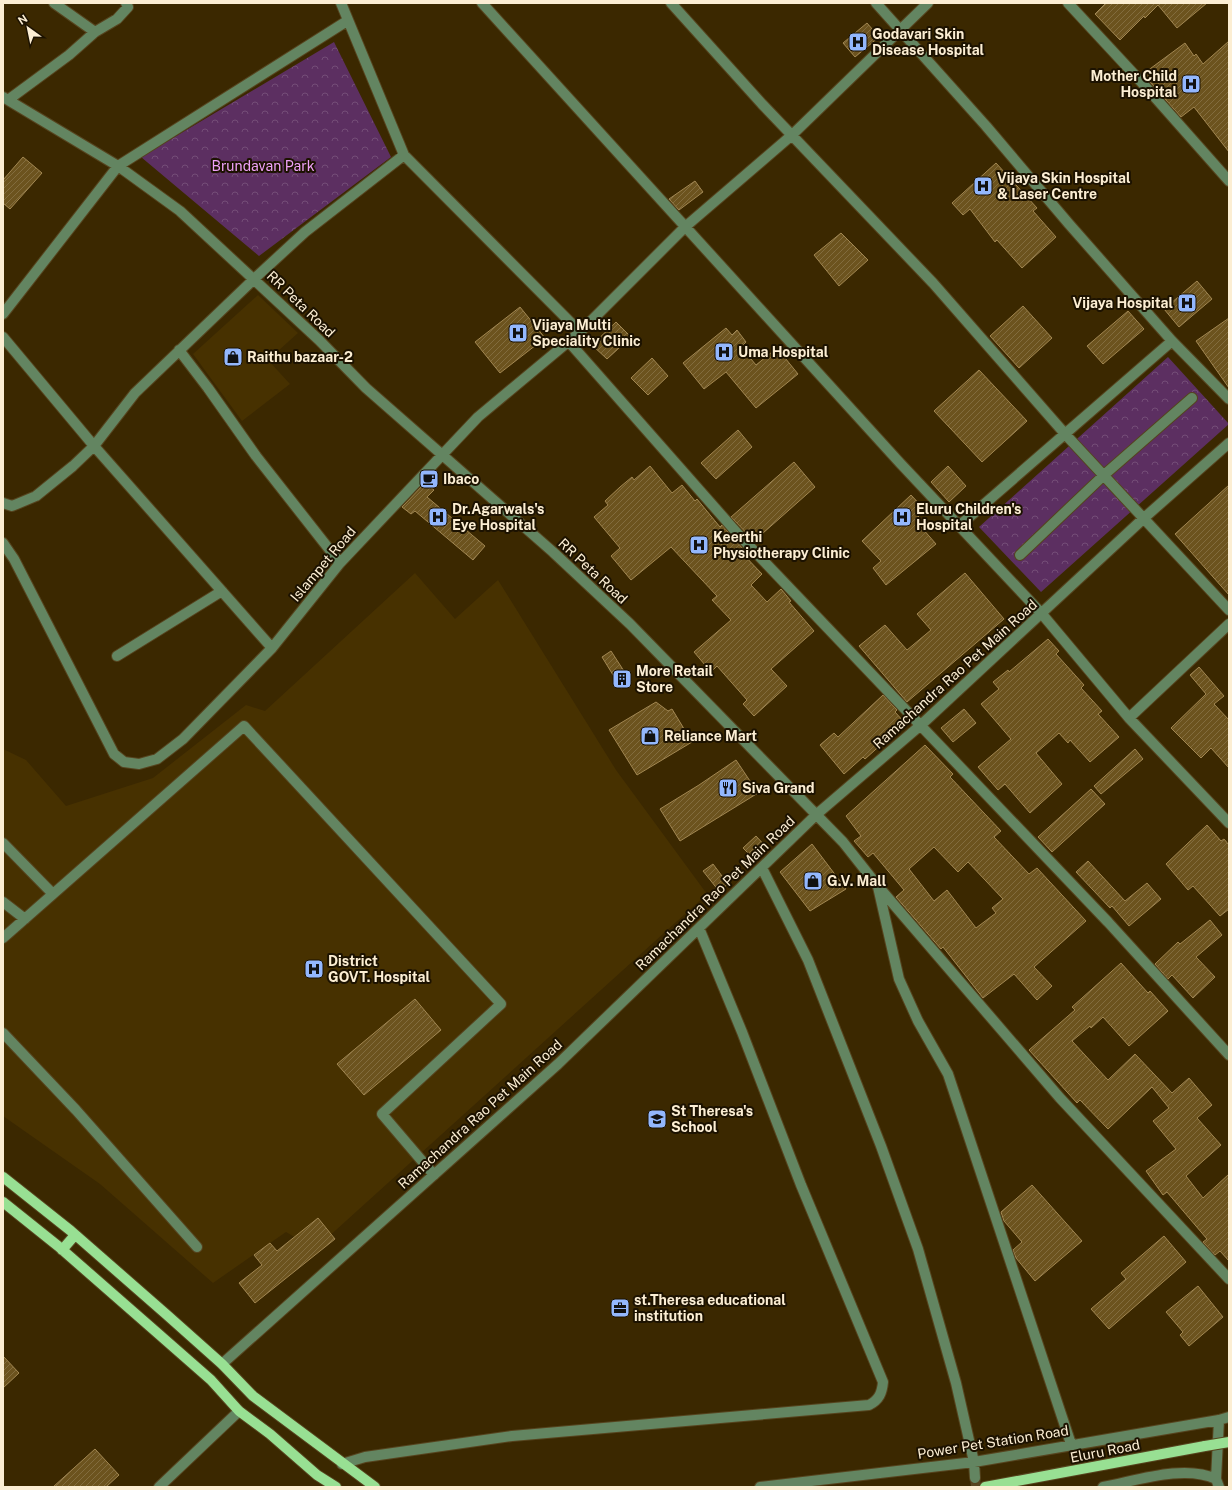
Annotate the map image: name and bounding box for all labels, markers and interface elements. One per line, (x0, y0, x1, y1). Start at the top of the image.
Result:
north arrow (8, 8, 48, 48)
text: N (16, 12, 29, 27)
place label: Godavari Skin Disease Hospital (872, 26, 985, 58)
hospital icon: Godavari Skin Disease Hospital (847, 31, 869, 53)
place label: Mother Child Hospital (1091, 68, 1177, 100)
hospital icon: Mother Child Hospital (1180, 73, 1202, 95)
park label: Brundavan Park (212, 158, 315, 174)
place label: Vijaya Skin Hospital & Laser Centre (997, 170, 1131, 202)
hospital icon: Vijaya Skin Hospital & Laser Centre (972, 175, 994, 197)
street label: RR Peta Road (264, 268, 338, 340)
hospital icon: Vijaya Hospital (1176, 292, 1198, 314)
place label: Vijaya Hospital (1072, 295, 1173, 311)
place label: Vijaya Multi Speciality Clinic (532, 317, 641, 349)
hospital icon: Vijaya Multi Speciality Clinic (507, 322, 529, 344)
hospital icon: Uma Hospital (713, 341, 735, 363)
place label: Uma Hospital (738, 344, 829, 360)
shop icon: Raithu bazaar-2 (222, 346, 244, 368)
place label: Raithu bazaar-2 (247, 349, 353, 365)
cafe icon: Ibaco (418, 468, 440, 490)
place label: Ibaco (443, 471, 479, 487)
place label: Dr.Agarwals's Eye Hospital (452, 501, 544, 533)
place label: Eluru Children's Hospital (916, 501, 1021, 533)
hospital icon: Dr.Agarwals's Eye Hospital (427, 506, 449, 528)
hospital icon: Eluru Children's Hospital (891, 506, 913, 528)
street label: Islampet Road (287, 523, 359, 605)
place label: Keerthi Physiotherapy Clinic (713, 529, 850, 561)
hospital icon: Keerthi Physiotherapy Clinic (688, 534, 710, 556)
street label: RR Peta Road (555, 535, 631, 607)
street label: Ramachandra Rao Pet Main Road (870, 596, 1040, 752)
place label: More Retail Store (636, 663, 713, 695)
building icon: More Retail Store (611, 668, 633, 690)
shop icon: Reliance Mart (639, 725, 661, 747)
place label: Reliance Mart (664, 728, 757, 744)
restaurant icon: Siva Grand (717, 777, 739, 799)
place label: Siva Grand (742, 780, 815, 796)
street label: Ramachandra Rao Pet Main Road (632, 813, 798, 973)
shop icon: G.V. Mall (802, 870, 824, 892)
place label: G.V. Mall (827, 873, 887, 889)
place label: District GOVT. Hospital (328, 953, 430, 985)
hospital icon: District GOVT. Hospital (303, 958, 325, 980)
street label: Ramachandra Rao Pet Main Road (395, 1036, 565, 1192)
place label: St Theresa's School (671, 1103, 753, 1135)
school or university icon: St Theresa's School (646, 1108, 668, 1130)
place label: st.Theresa educational institution (634, 1292, 786, 1324)
office icon: st.Theresa educational institution (609, 1297, 631, 1319)
street label: Power Pet Station Road (916, 1422, 1070, 1462)
street label: Eluru Road (1069, 1436, 1141, 1466)

